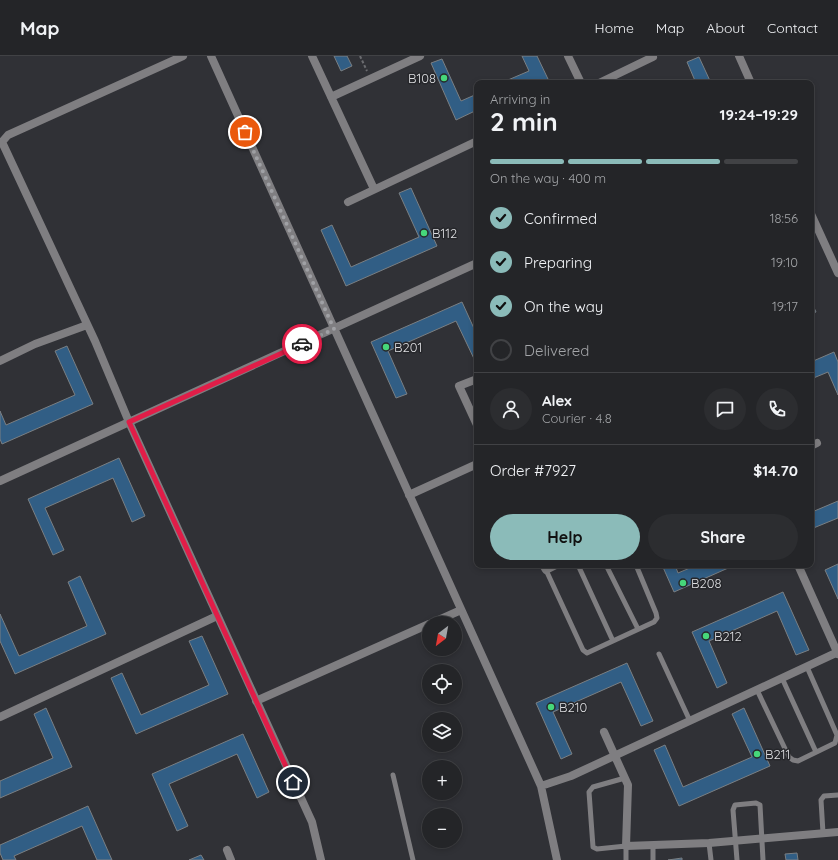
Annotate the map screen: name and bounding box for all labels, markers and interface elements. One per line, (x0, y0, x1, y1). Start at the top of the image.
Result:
text: Map (20, 16, 59, 40)
text: Home (595, 19, 634, 37)
text: Map (656, 19, 684, 37)
text: About (706, 19, 745, 37)
text: Contact (767, 19, 818, 37)
place label: B108 (408, 70, 436, 86)
marker: B108 (439, 73, 449, 83)
text: Arriving in (490, 91, 550, 107)
text: 2 min (490, 105, 558, 138)
text: 19:24–19:29 (720, 105, 798, 124)
pin (228, 115, 262, 149)
icon: bag (234, 121, 256, 143)
text: On the way · 400 m (490, 170, 606, 186)
icon: check (490, 207, 512, 229)
text: Confirmed (524, 209, 597, 228)
text: 18:56 (770, 210, 798, 226)
place label: B112 (432, 225, 457, 241)
marker: B112 (419, 228, 429, 238)
icon: check (490, 251, 512, 273)
text: Preparing (524, 253, 592, 272)
text: 19:10 (771, 254, 798, 270)
icon: check (490, 295, 512, 317)
text: On the way (524, 297, 603, 316)
text: 19:17 (772, 298, 798, 314)
courier (282, 324, 322, 364)
icon: car (291, 333, 313, 355)
place label: B201 (394, 339, 422, 355)
text: Delivered (524, 341, 589, 360)
marker: B201 (381, 342, 391, 352)
button: person (490, 388, 532, 430)
button: chat (704, 388, 746, 430)
button: phone (756, 388, 798, 430)
text: Alex (542, 391, 572, 410)
text: Courier · 4.8 (542, 410, 612, 426)
text: Order #7927 (490, 461, 576, 480)
text: $14.70 (753, 461, 798, 480)
button: Help (490, 514, 640, 560)
button: Share (648, 514, 798, 560)
place label: B208 (691, 575, 721, 591)
marker: B208 (678, 578, 688, 588)
north arrow (422, 616, 462, 656)
map controls (422, 616, 462, 848)
place label: B212 (714, 628, 742, 644)
marker: B212 (701, 631, 711, 641)
button: locate (422, 664, 462, 704)
place label: B210 (559, 699, 587, 715)
marker: B210 (546, 702, 556, 712)
button: layers (422, 712, 462, 752)
place label: B211 (765, 746, 790, 762)
marker: B211 (752, 749, 762, 759)
button: + (422, 760, 462, 800)
pin (276, 765, 310, 799)
icon: home (282, 771, 304, 793)
button: − (422, 808, 462, 848)

